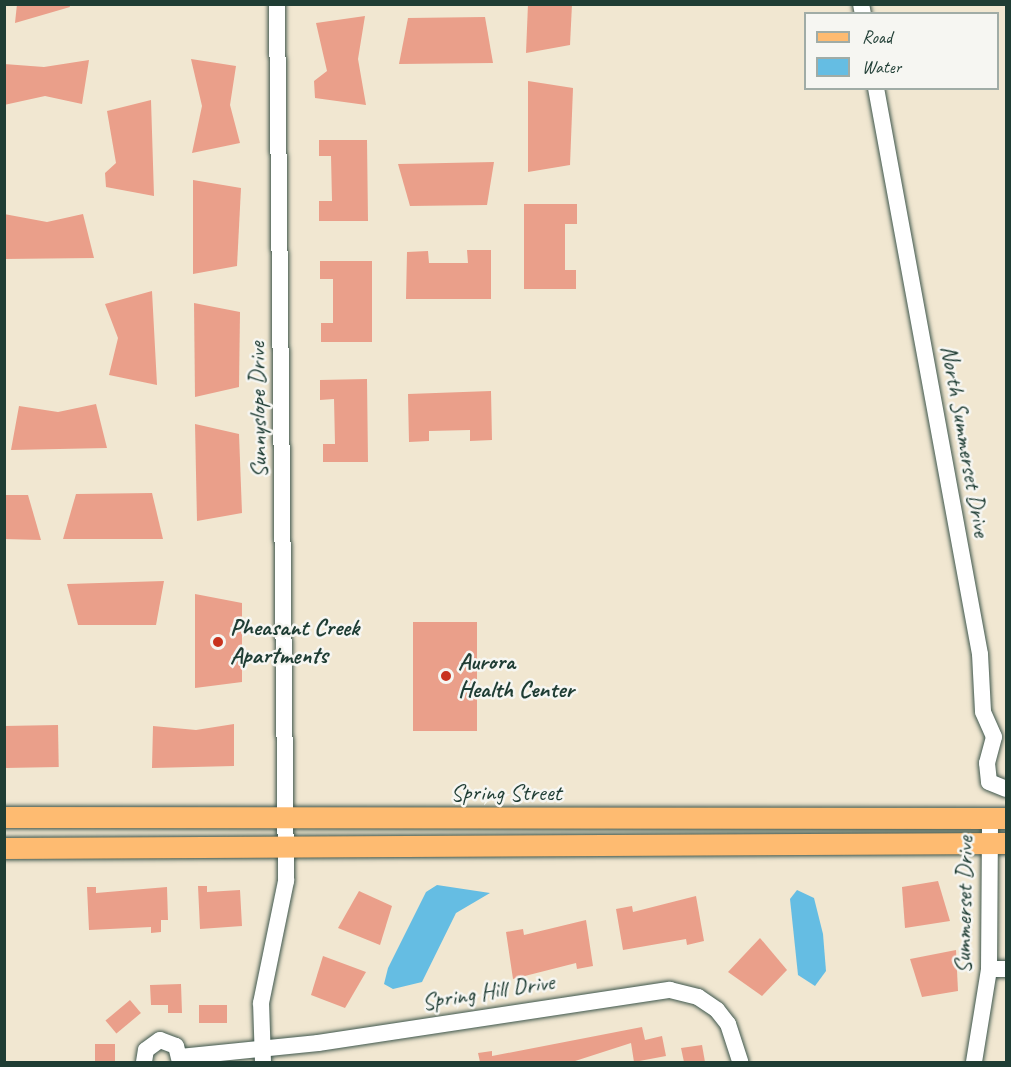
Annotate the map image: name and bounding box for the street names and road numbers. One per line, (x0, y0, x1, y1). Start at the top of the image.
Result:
street label: Sunnyslope Drive (242, 342, 274, 478)
street label: North Summerset Drive (934, 343, 996, 539)
street label: Spring Street (450, 779, 562, 807)
street label: Summerset Drive (948, 836, 980, 974)
street label: Spring Hill Drive (419, 967, 557, 1017)

